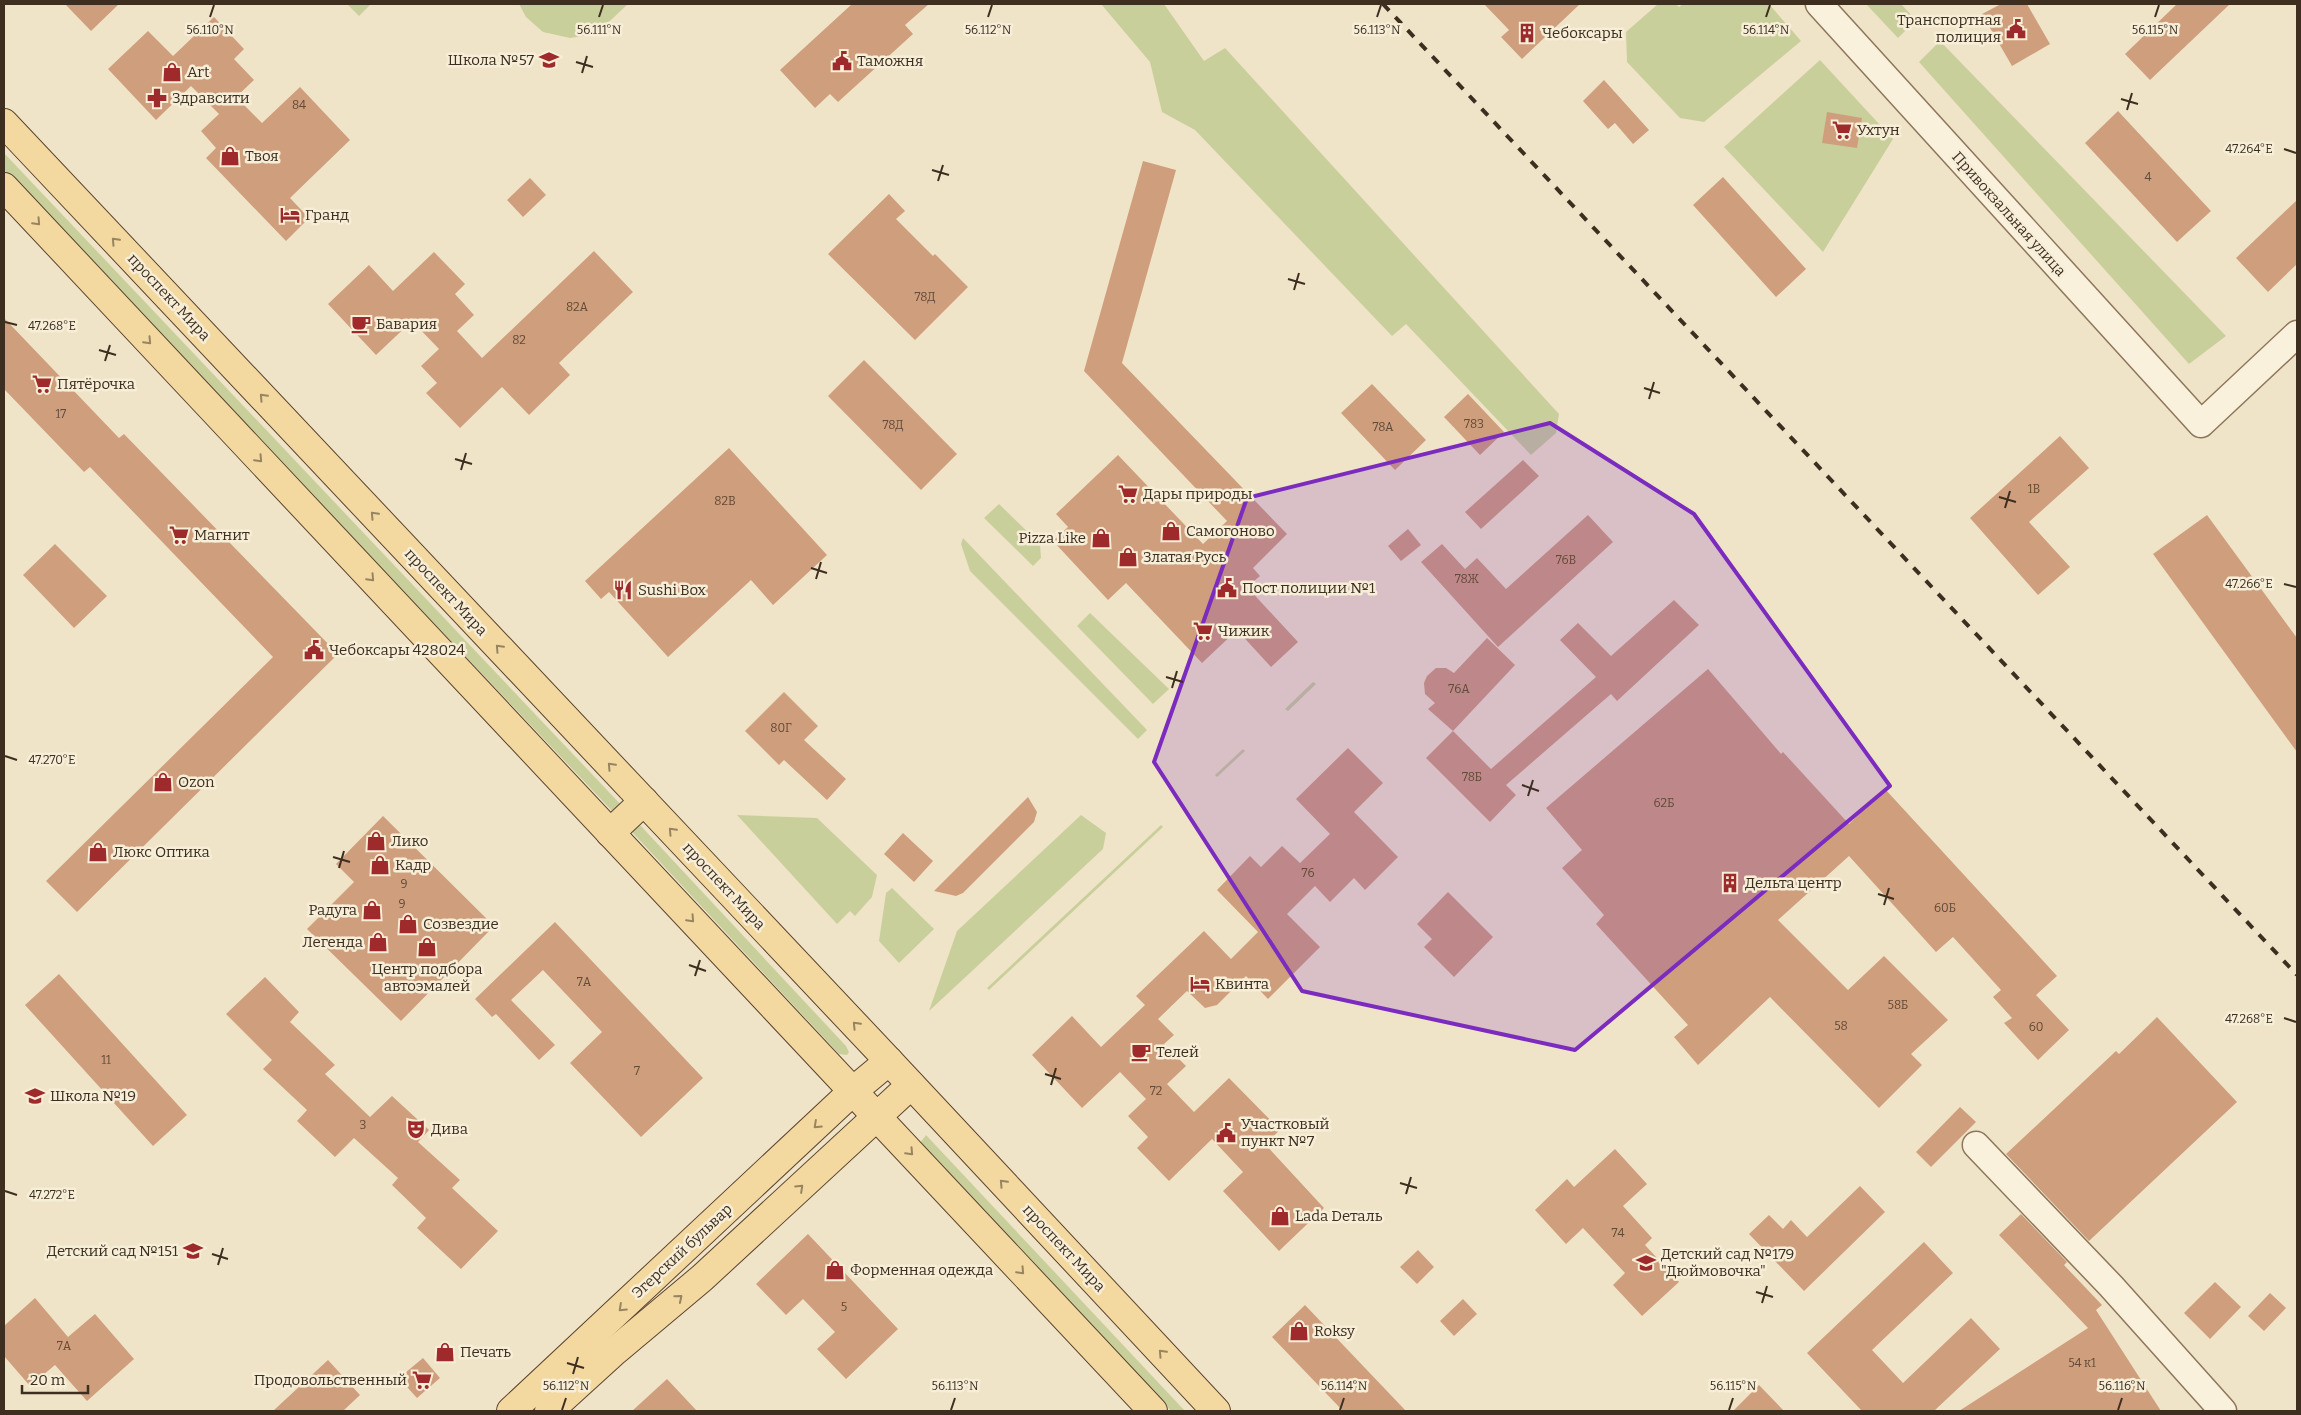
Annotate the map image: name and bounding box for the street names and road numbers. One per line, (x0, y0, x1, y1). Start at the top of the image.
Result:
street label: Привокзальная улица (1948, 148, 2070, 280)
street label: проспект Мира (124, 250, 214, 344)
street label: проспект Мира (401, 545, 491, 639)
street label: проспект Мира (679, 839, 769, 933)
street label: Эгерский бульвар (628, 1200, 736, 1302)
street label: проспект Мира (1019, 1201, 1109, 1295)

